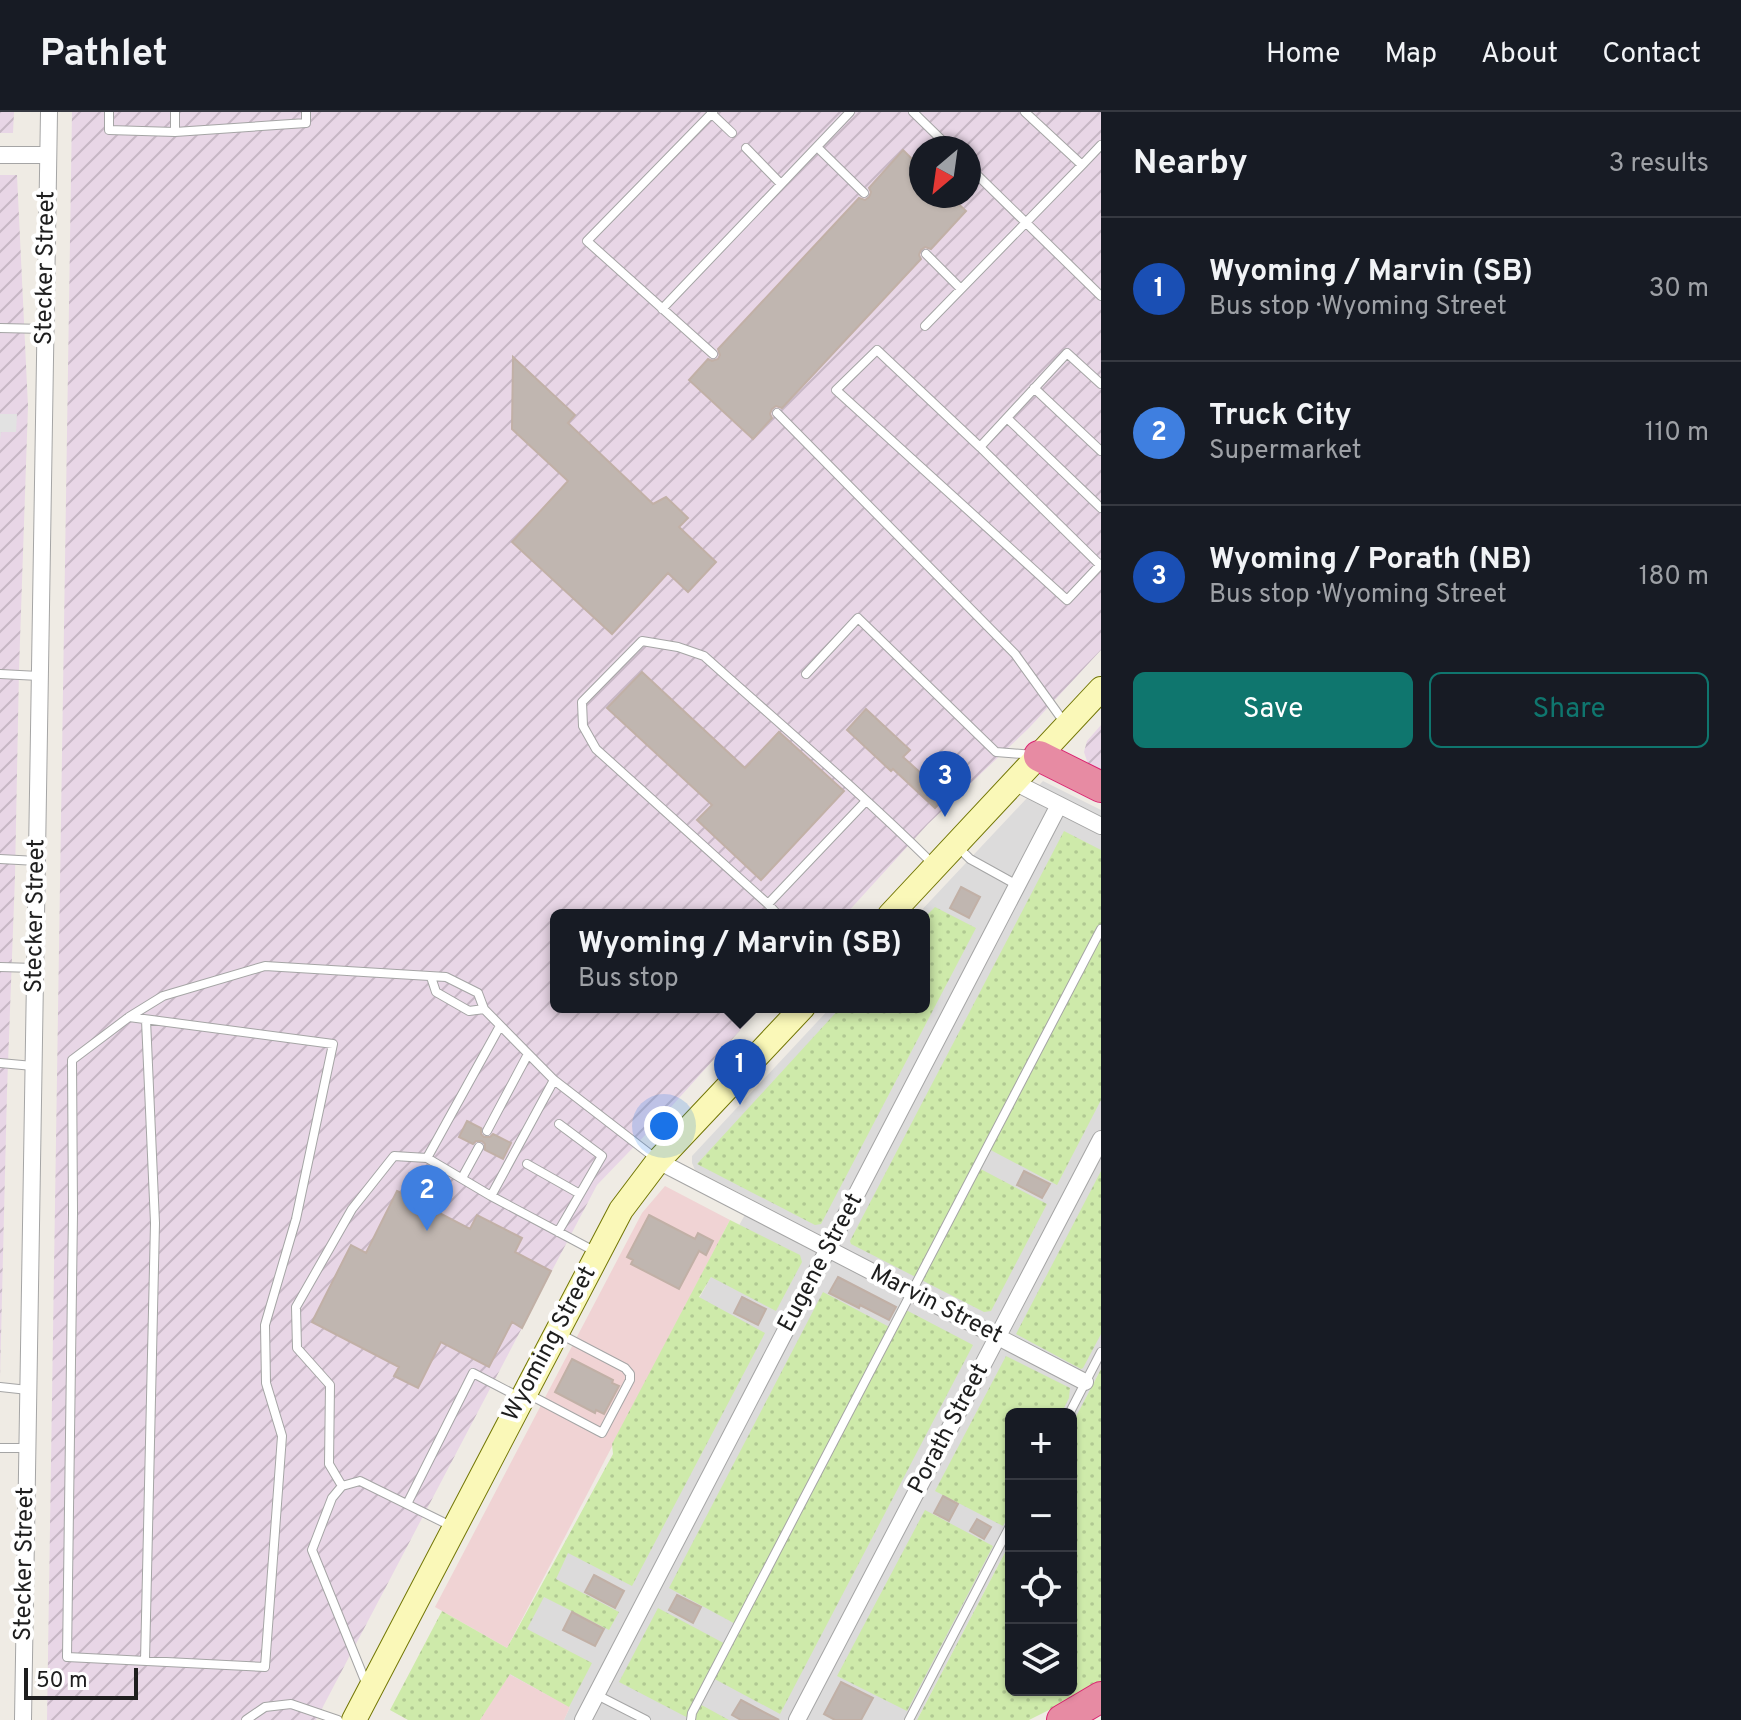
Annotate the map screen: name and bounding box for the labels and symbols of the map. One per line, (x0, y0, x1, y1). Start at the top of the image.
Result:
north arrow (909, 136, 981, 208)
street label: Stecker Street (30, 190, 62, 346)
pin: 3 (919, 751, 971, 817)
street label: Stecker Street (20, 838, 52, 994)
pin: 1 (714, 1039, 766, 1105)
your location (644, 1106, 684, 1146)
pin: 2 (401, 1165, 453, 1231)
street label: Eugene Street (772, 1188, 870, 1338)
street label: Marvin Street (865, 1259, 1007, 1351)
street label: Wyoming Street (497, 1261, 603, 1427)
street label: Porath Street (902, 1359, 996, 1499)
street label: Stecker Street (9, 1486, 41, 1642)
scale bar (24, 1664, 138, 1700)

